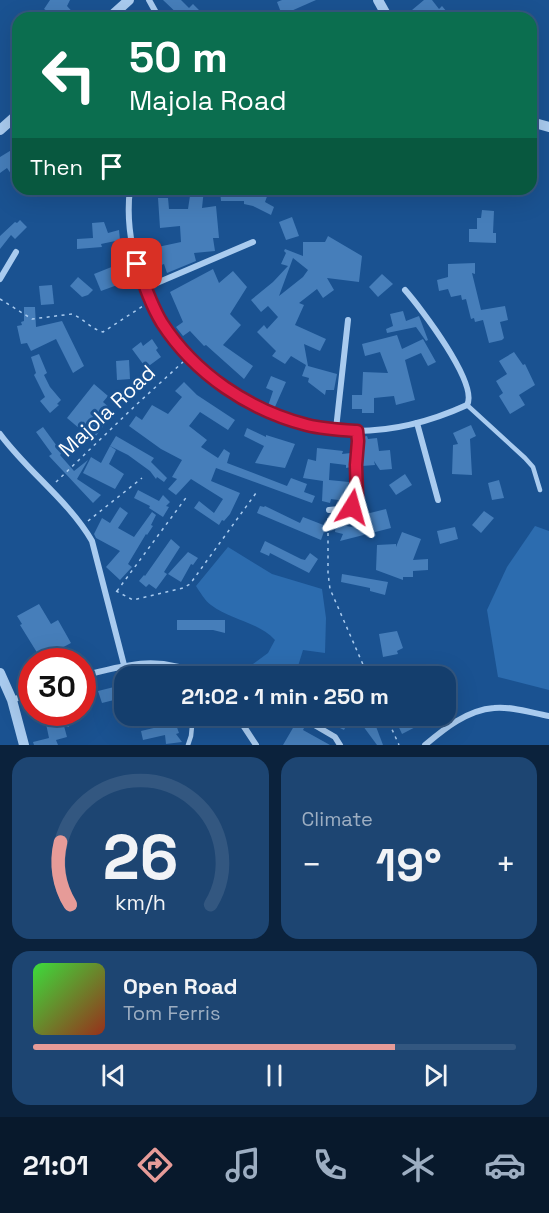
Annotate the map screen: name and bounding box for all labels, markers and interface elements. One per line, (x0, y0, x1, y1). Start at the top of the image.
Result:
text: 50 m (129, 31, 228, 84)
icon: left (30, 36, 108, 114)
text: Majola Road (129, 83, 287, 118)
icon: arrive (95, 150, 128, 183)
text: Then (30, 153, 83, 181)
pin (111, 238, 162, 289)
icon: arrive (120, 247, 153, 280)
street label: Majola Road (53, 359, 161, 462)
position arrow (320, 475, 384, 539)
speed limit sign: 30 (18, 648, 96, 726)
text: 21:02 · 1 min · 250 m (181, 682, 389, 710)
text: Climate (302, 806, 373, 832)
text: 26 (102, 818, 178, 897)
text: 19° (376, 837, 442, 894)
text: − (302, 844, 322, 886)
text: + (496, 844, 516, 886)
text: km/h (115, 889, 166, 916)
text: Open Road (123, 972, 238, 1000)
text: Tom Ferris (123, 1000, 221, 1026)
icon: previous (97, 1059, 130, 1092)
icon: pause (258, 1059, 291, 1092)
icon: next (419, 1059, 452, 1092)
icon: directions (134, 1144, 176, 1186)
icon: music (222, 1144, 264, 1186)
icon: phone (309, 1144, 351, 1186)
icon: climate (397, 1144, 439, 1186)
icon: car (484, 1144, 526, 1186)
text: 21:01 (23, 1148, 89, 1183)

